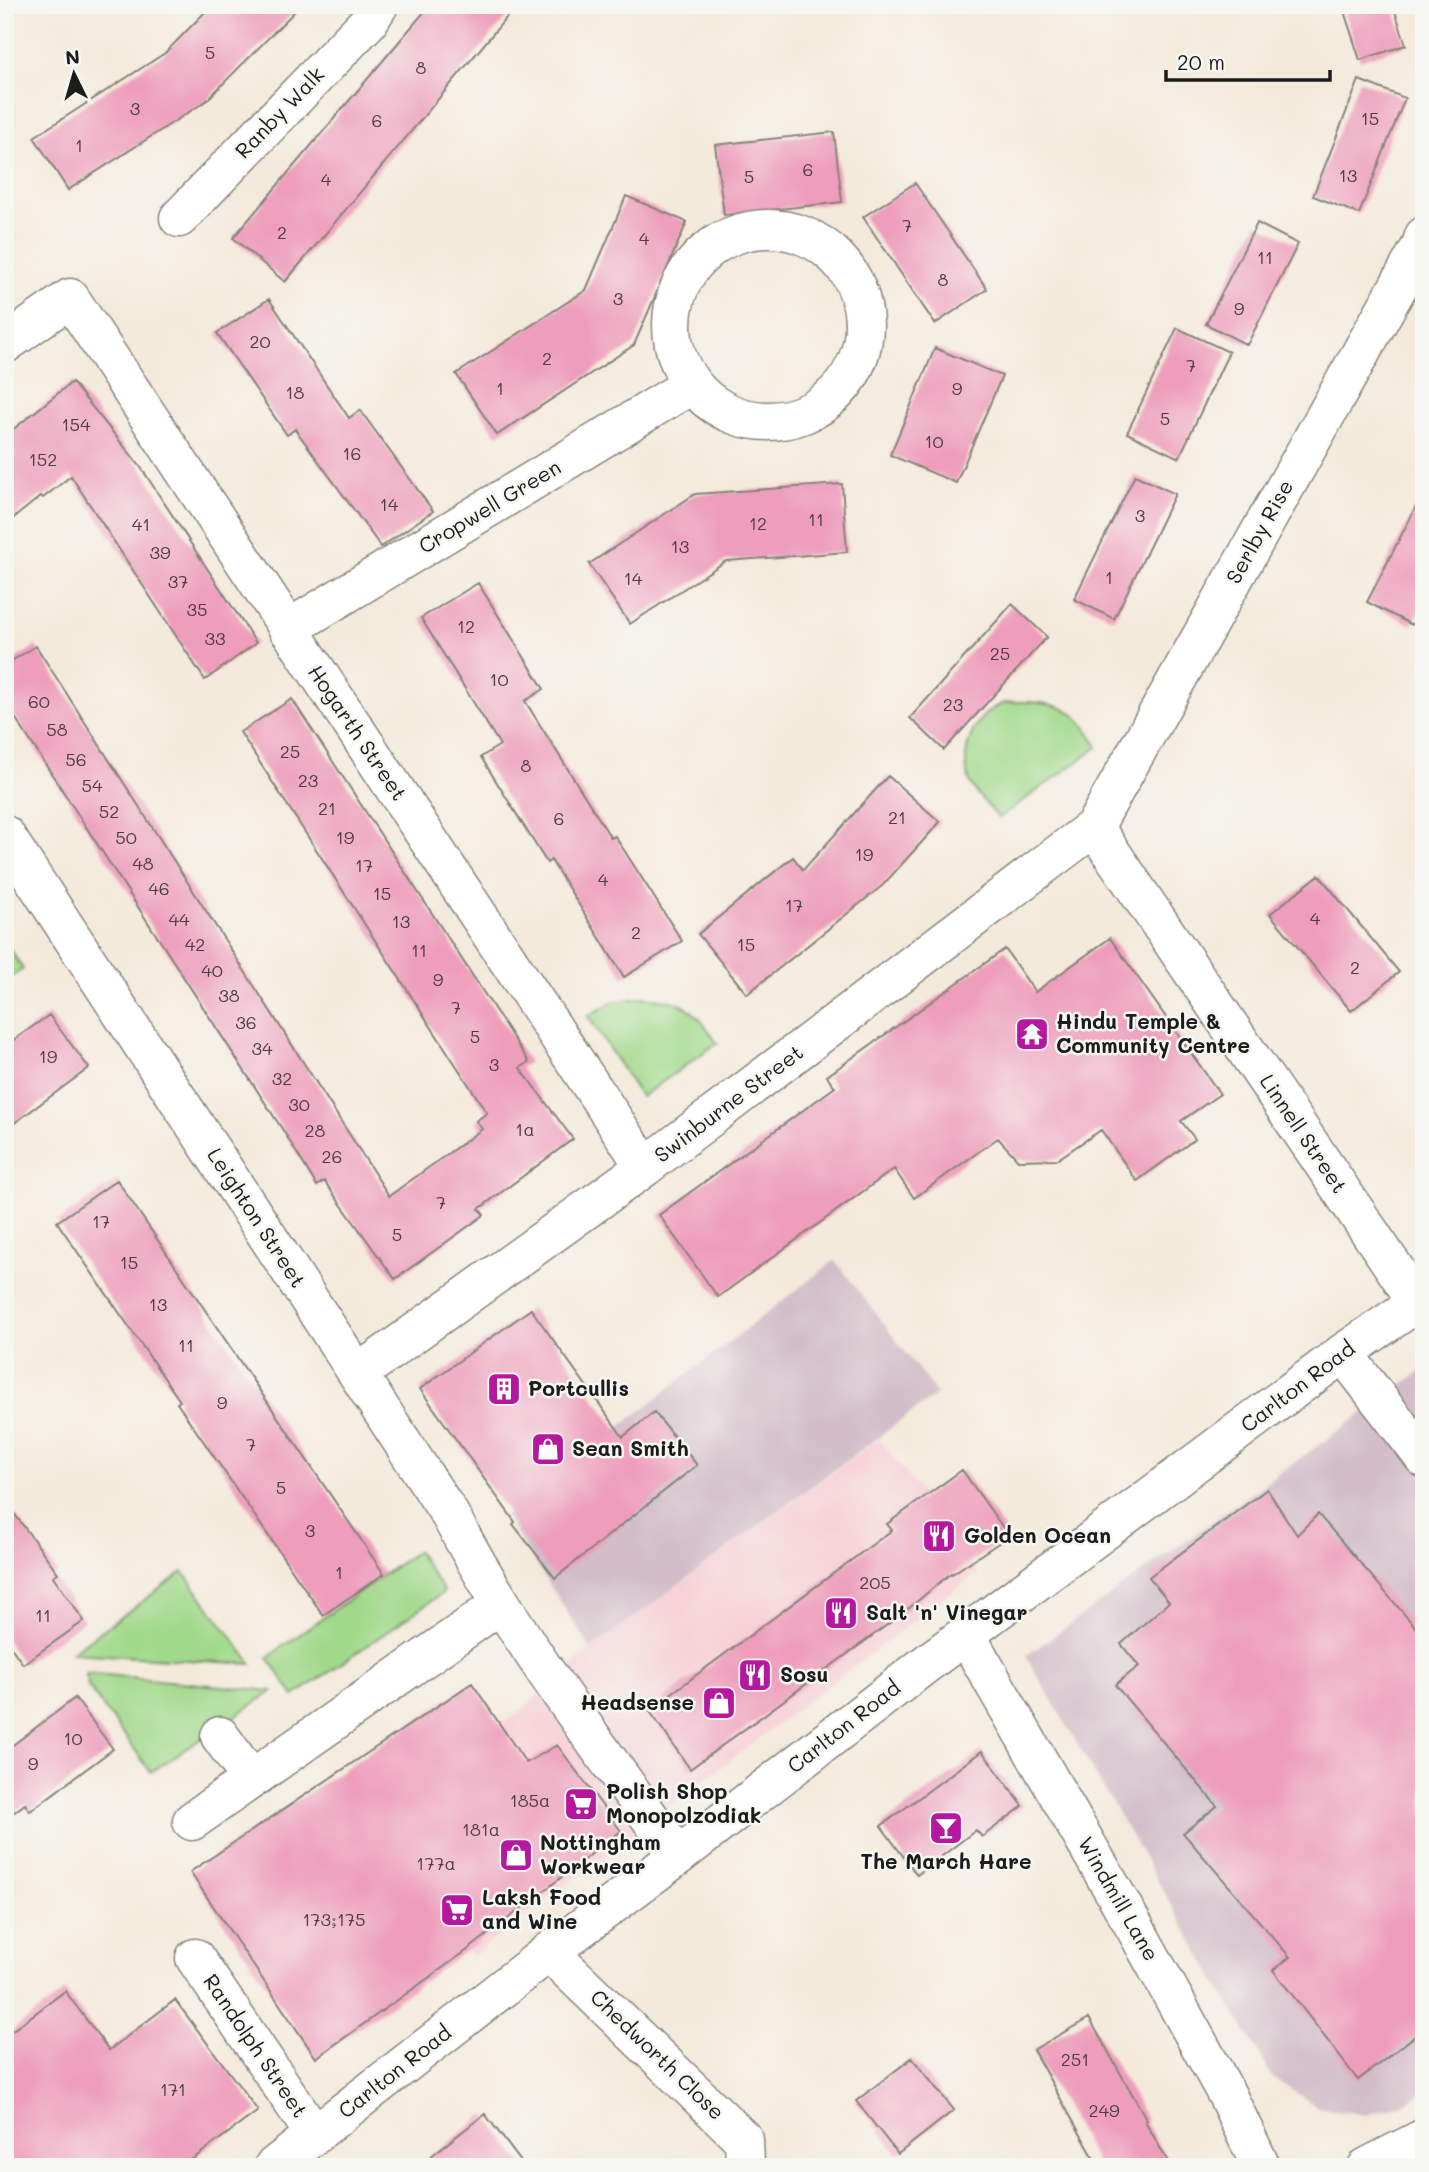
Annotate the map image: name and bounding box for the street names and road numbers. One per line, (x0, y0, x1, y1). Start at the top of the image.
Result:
street label: Ranby Walk (229, 60, 329, 163)
street label: Cropwell Green (413, 453, 565, 559)
street label: Serlby Rise (1219, 475, 1298, 588)
street label: Hogarth Street (303, 659, 414, 805)
street label: Swinburne Street (648, 1038, 808, 1168)
street label: Linnell Street (1255, 1068, 1354, 1198)
street label: Leighton Street (202, 1142, 313, 1292)
street label: Carlton Road (1235, 1334, 1360, 1438)
street label: Carlton Road (781, 1673, 905, 1778)
street label: Windmill Lane (1073, 1831, 1166, 1965)
street label: Randolph Street (198, 1968, 314, 2122)
street label: Chedworth Close (585, 1983, 731, 2125)
street label: Carlton Road (332, 2018, 456, 2123)

